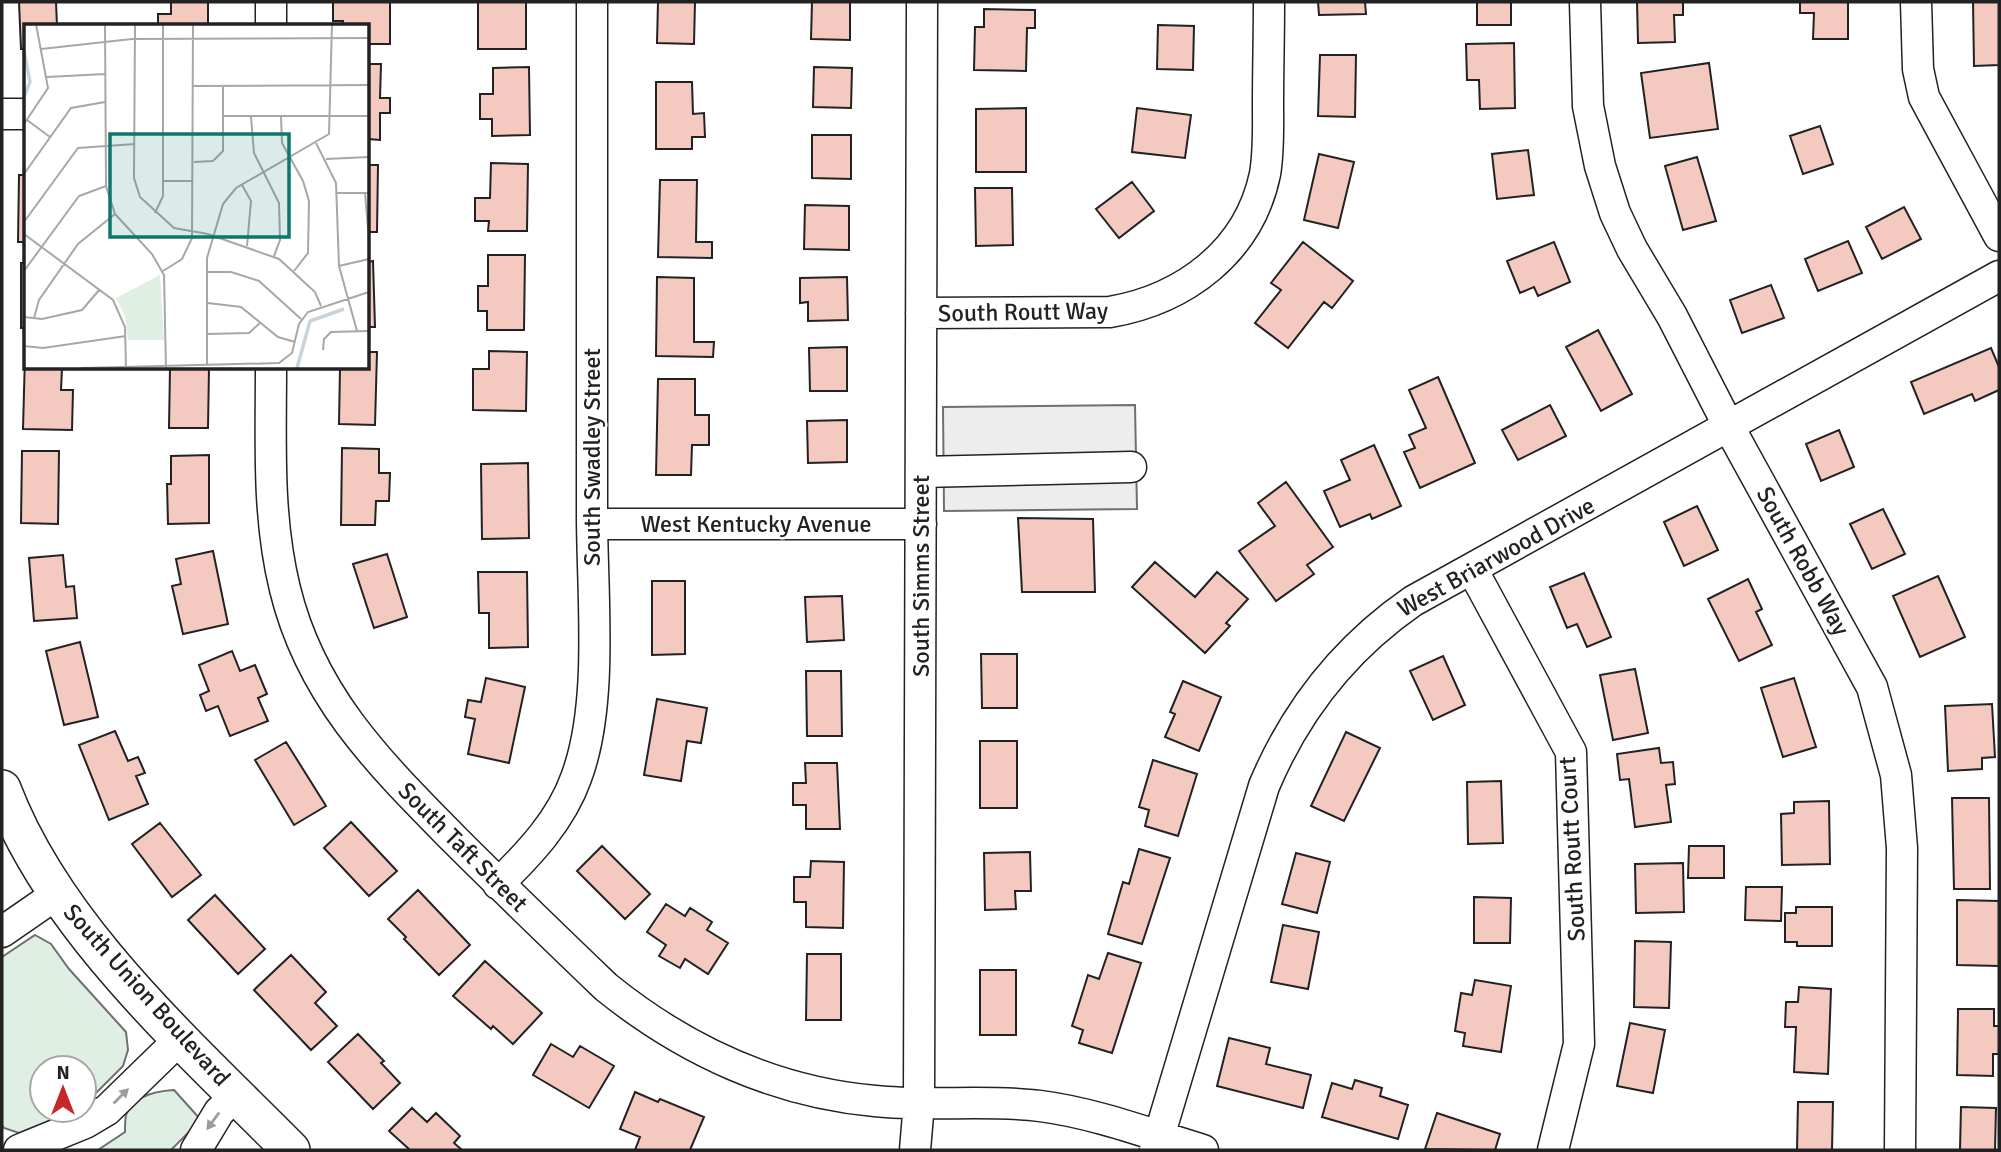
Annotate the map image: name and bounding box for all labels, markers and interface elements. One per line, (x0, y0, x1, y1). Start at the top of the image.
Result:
inset map (24, 24, 369, 369)
street label: South Routt Way (938, 296, 1108, 328)
street label: South Swadley Street (577, 348, 607, 566)
street label: South Simms Street (906, 475, 936, 677)
street label: South Robb Way (1750, 481, 1856, 641)
street label: West Briarwood Drive (1392, 490, 1600, 624)
street label: West Kentucky Avenue (640, 509, 872, 539)
street label: South Routt Court (1552, 756, 1592, 942)
street label: South Taft Street (392, 776, 534, 918)
street label: South Union Boulevard (57, 898, 237, 1092)
north arrow (28, 1054, 98, 1124)
text: N (56, 1061, 70, 1085)
one-way arrow (113, 1087, 130, 1104)
one-way arrow (206, 1111, 220, 1130)

